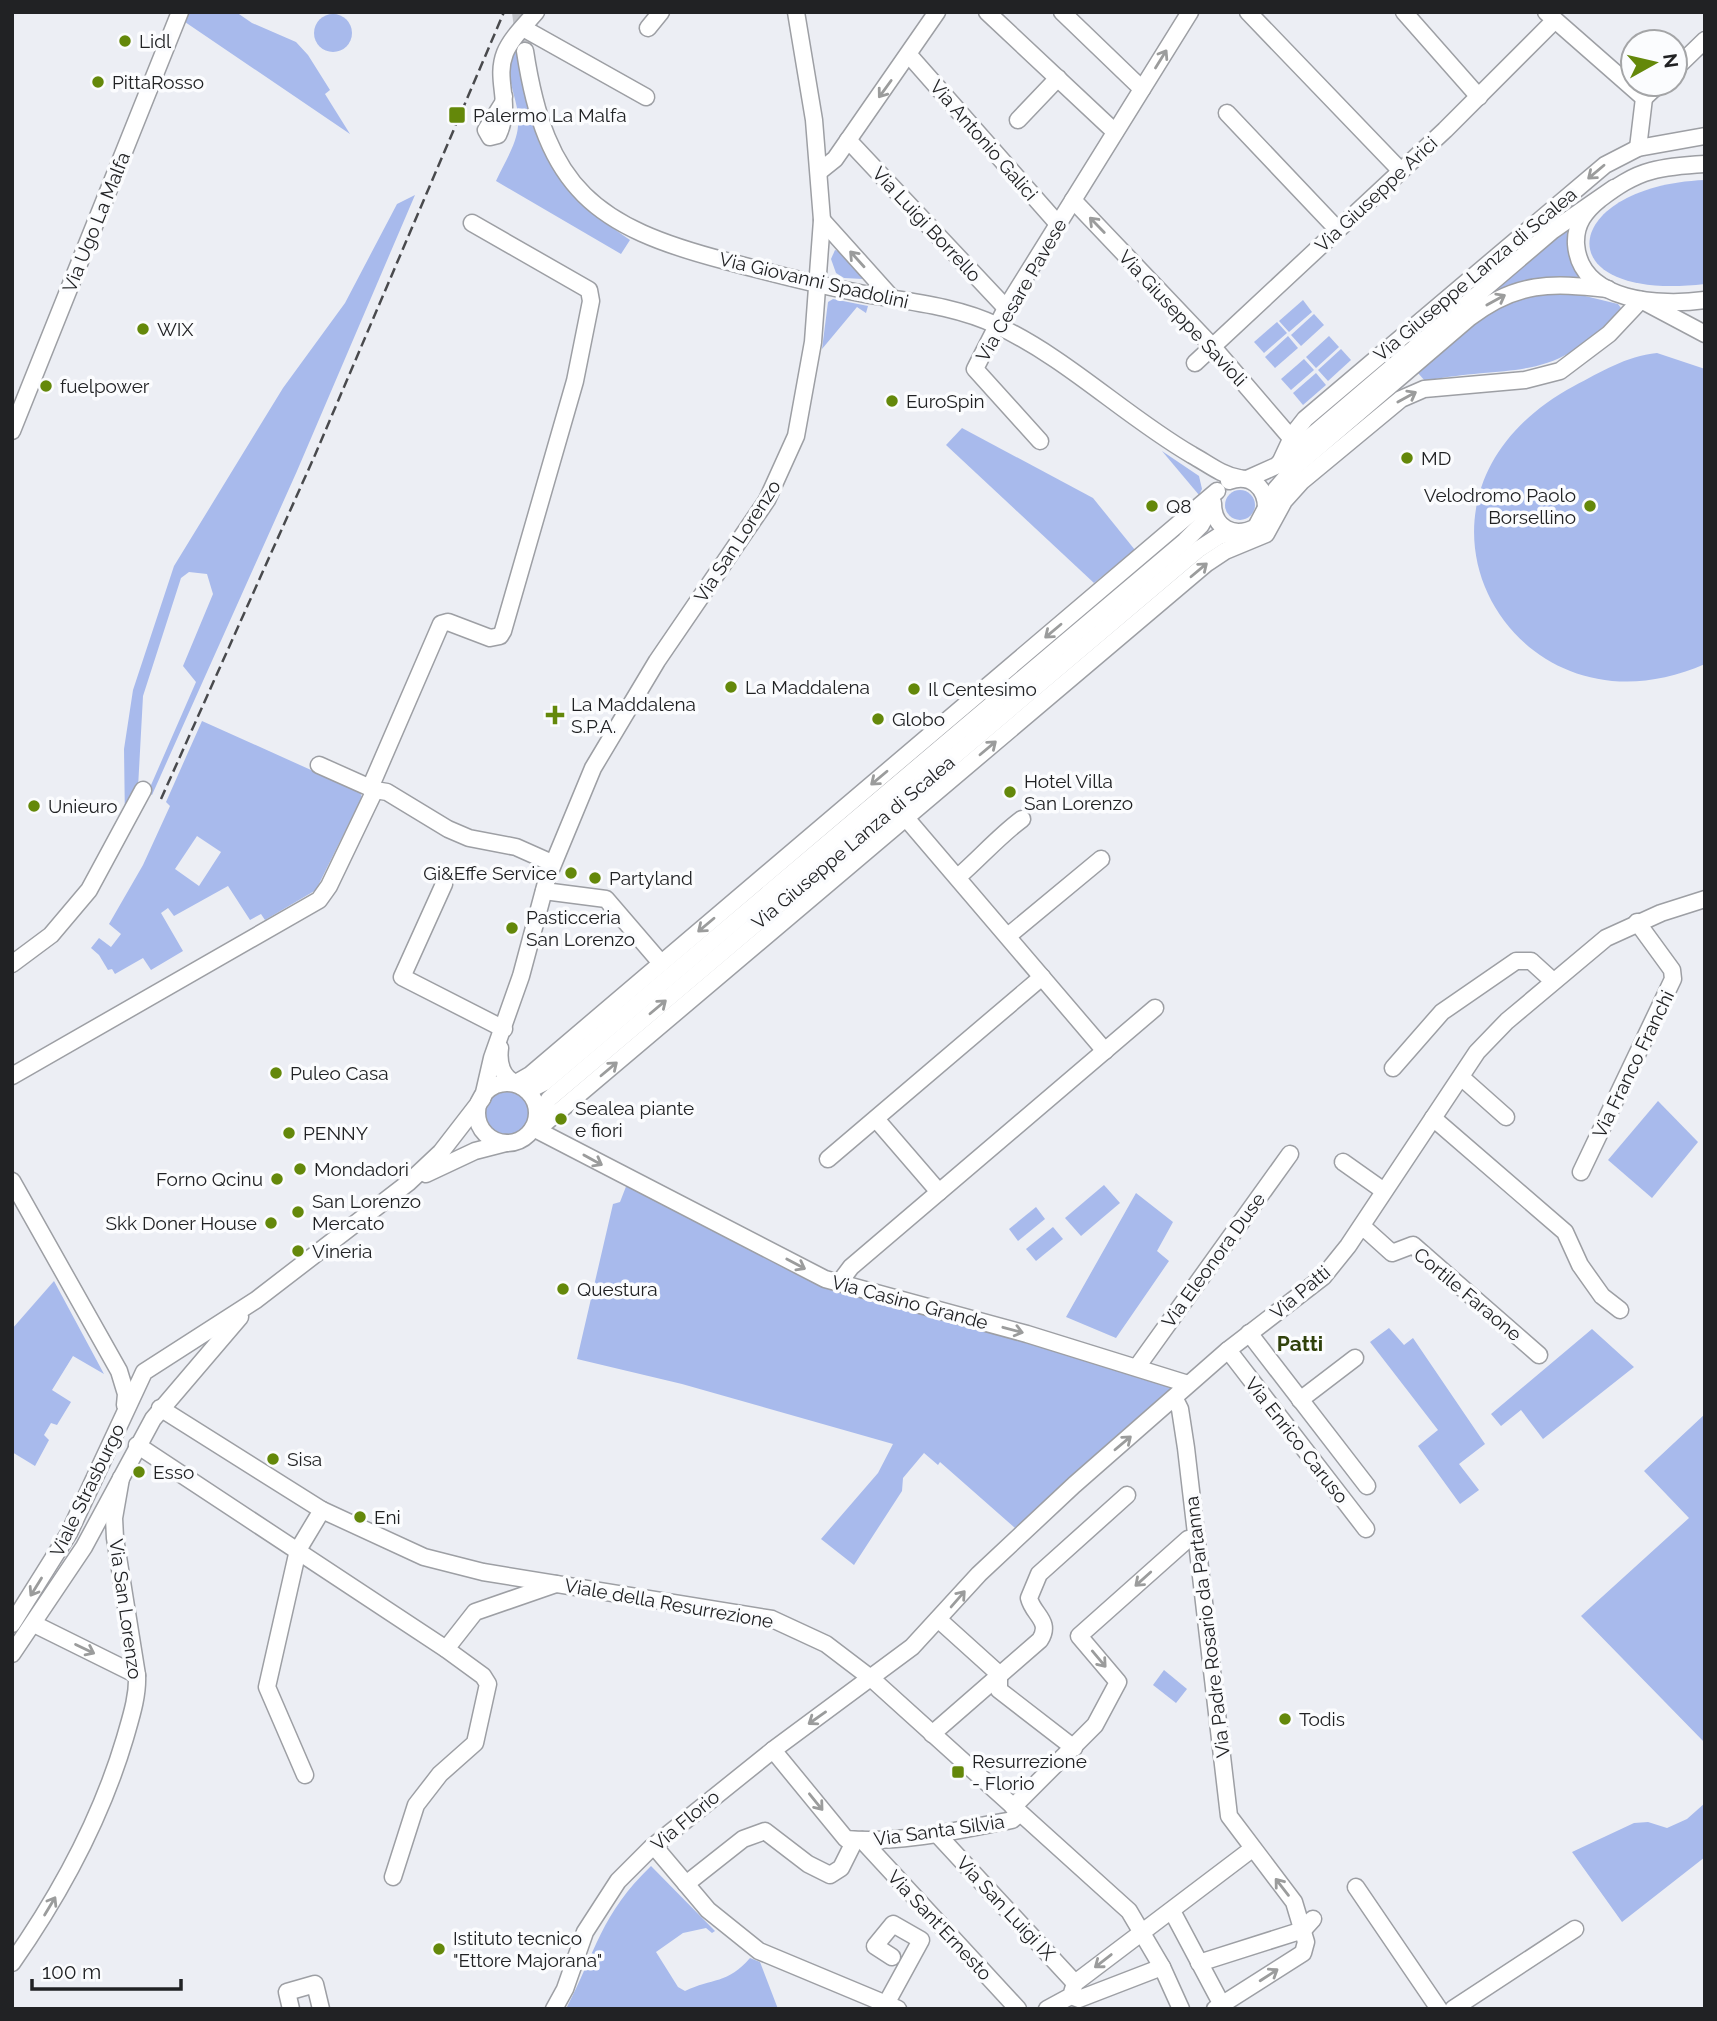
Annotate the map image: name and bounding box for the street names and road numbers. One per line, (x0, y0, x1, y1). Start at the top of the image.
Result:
street label: Via Antonio Galici (926, 75, 1042, 205)
street label: Via Giuseppe Arici (1310, 132, 1442, 256)
street label: Via Ugo La Malfa (58, 149, 134, 295)
street label: Via Luigi Borrello (868, 162, 986, 286)
street label: Via Giuseppe Lanza di Scalea (1369, 183, 1581, 365)
street label: Via Cesare Pavese (971, 215, 1071, 365)
street label: Via Giuseppe Savioli (1114, 246, 1252, 390)
street label: Via Giovanni Spadolini (717, 248, 911, 312)
street label: Via San Lorenzo (689, 476, 785, 606)
street label: Via Giuseppe Lanza di Scalea (747, 751, 959, 933)
street label: Via Franco Franchi (1588, 987, 1678, 1141)
street label: Via Eleonora Duse (1157, 1188, 1269, 1332)
street label: Cortile Faraone (1410, 1243, 1526, 1345)
street label: Via Patti (1266, 1261, 1334, 1323)
street label: Via Casino Grande (829, 1271, 991, 1333)
street label: Via Enrico Caruso (1241, 1373, 1353, 1507)
street label: Viale Strasburgo (45, 1420, 129, 1560)
street label: Via Padre Rosario da Partanna (1180, 1495, 1234, 1759)
street label: Via San Lorenzo (105, 1538, 147, 1680)
street label: Viale della Resurrezione (563, 1574, 775, 1632)
street label: Via Florio (647, 1785, 723, 1855)
street label: Via Santa Silvia (872, 1810, 1006, 1850)
street label: Via San Luigi IX (952, 1852, 1060, 1964)
street label: Via Sant'Ernesto (883, 1865, 997, 1985)

